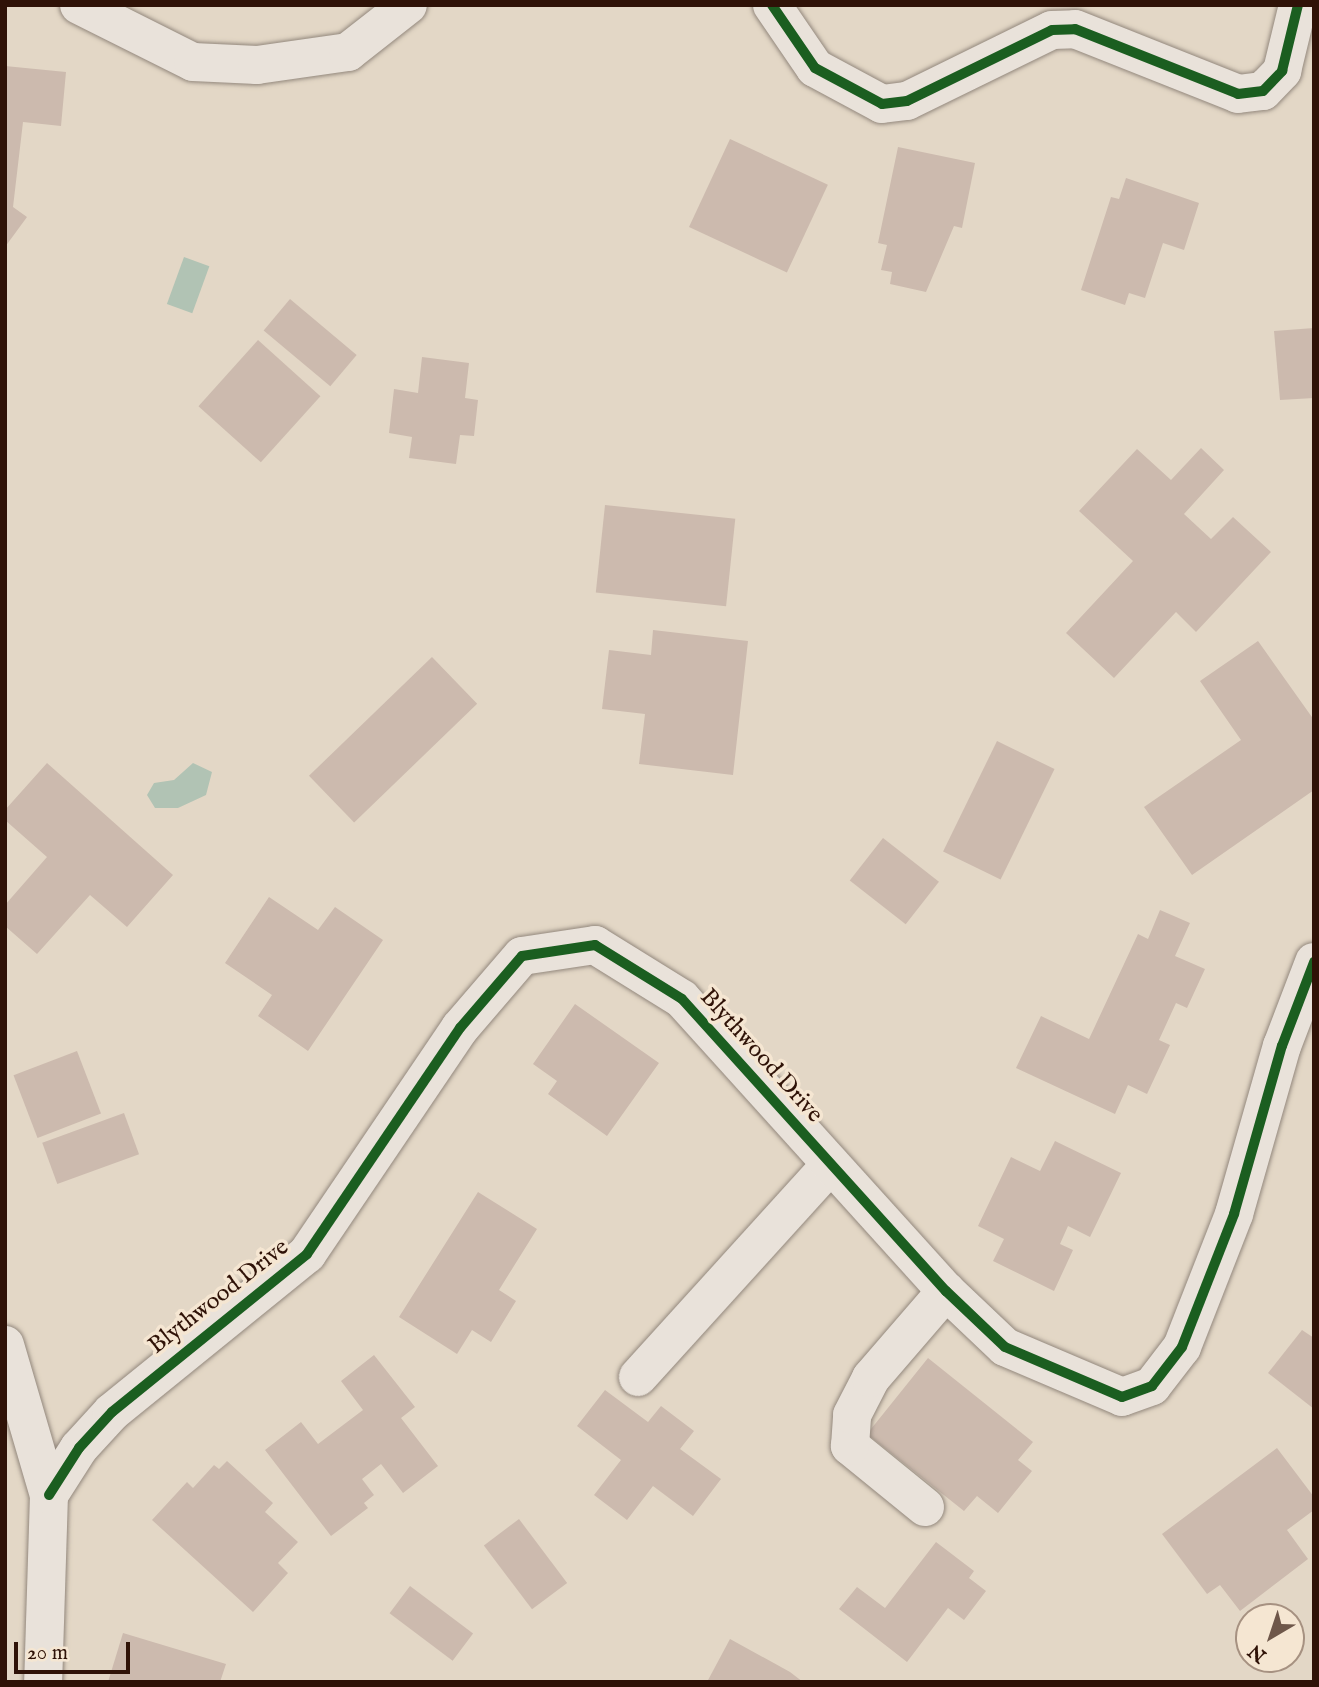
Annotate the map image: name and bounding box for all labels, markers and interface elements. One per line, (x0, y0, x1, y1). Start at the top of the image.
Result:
street label: Blythwood Drive (693, 983, 829, 1129)
street label: Blythwood Drive (143, 1233, 295, 1361)
north arrow (1235, 1603, 1305, 1673)
scale bar (18, 1628, 133, 1672)
text: N (1244, 1638, 1272, 1667)
text: 20 m (27, 1640, 68, 1667)

